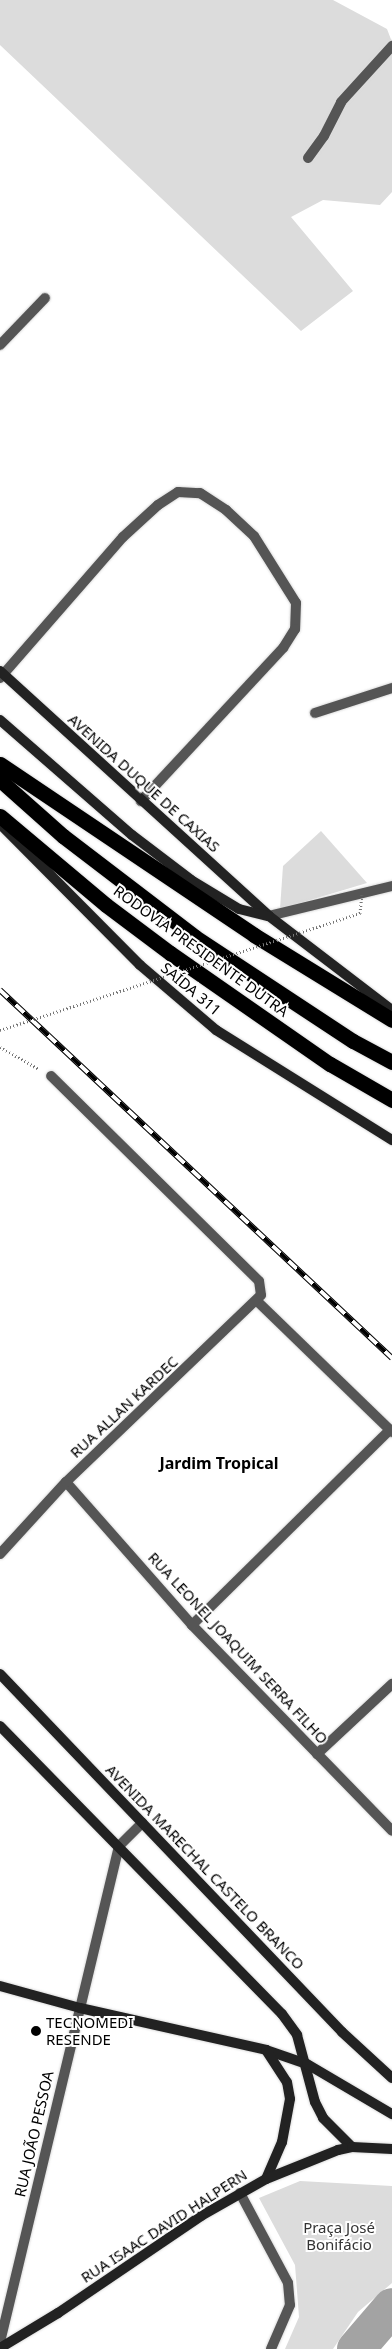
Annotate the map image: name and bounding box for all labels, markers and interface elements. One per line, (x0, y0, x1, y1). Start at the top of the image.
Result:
street label: AVENIDA DUQUE DE CAXIAS (65, 710, 223, 856)
street label: RODOVIA PRESIDENTE DUTRA (110, 882, 292, 1020)
street label: SAÍDA 311 (157, 959, 225, 1019)
street label: RUA ALLAN KARDEC (66, 1352, 182, 1462)
district label: Jardim Tropical (159, 1453, 279, 1473)
street label: RUA LEONEL JOAQUIM SERRA FILHO (144, 1548, 332, 1748)
street label: AVENIDA MARECHAL CASTELO BRANCO (102, 1761, 308, 1973)
place label: TECNOMEDI RESENDE (46, 2013, 133, 2048)
marker: TECNOMEDI RESENDE (30, 2025, 42, 2037)
street label: RUA JOÃO PESSOA (11, 2069, 57, 2199)
street label: RUA ISAAC DAVID HALPERN (78, 2165, 250, 2287)
park label: Praça José Bonifácio (303, 2218, 375, 2253)

